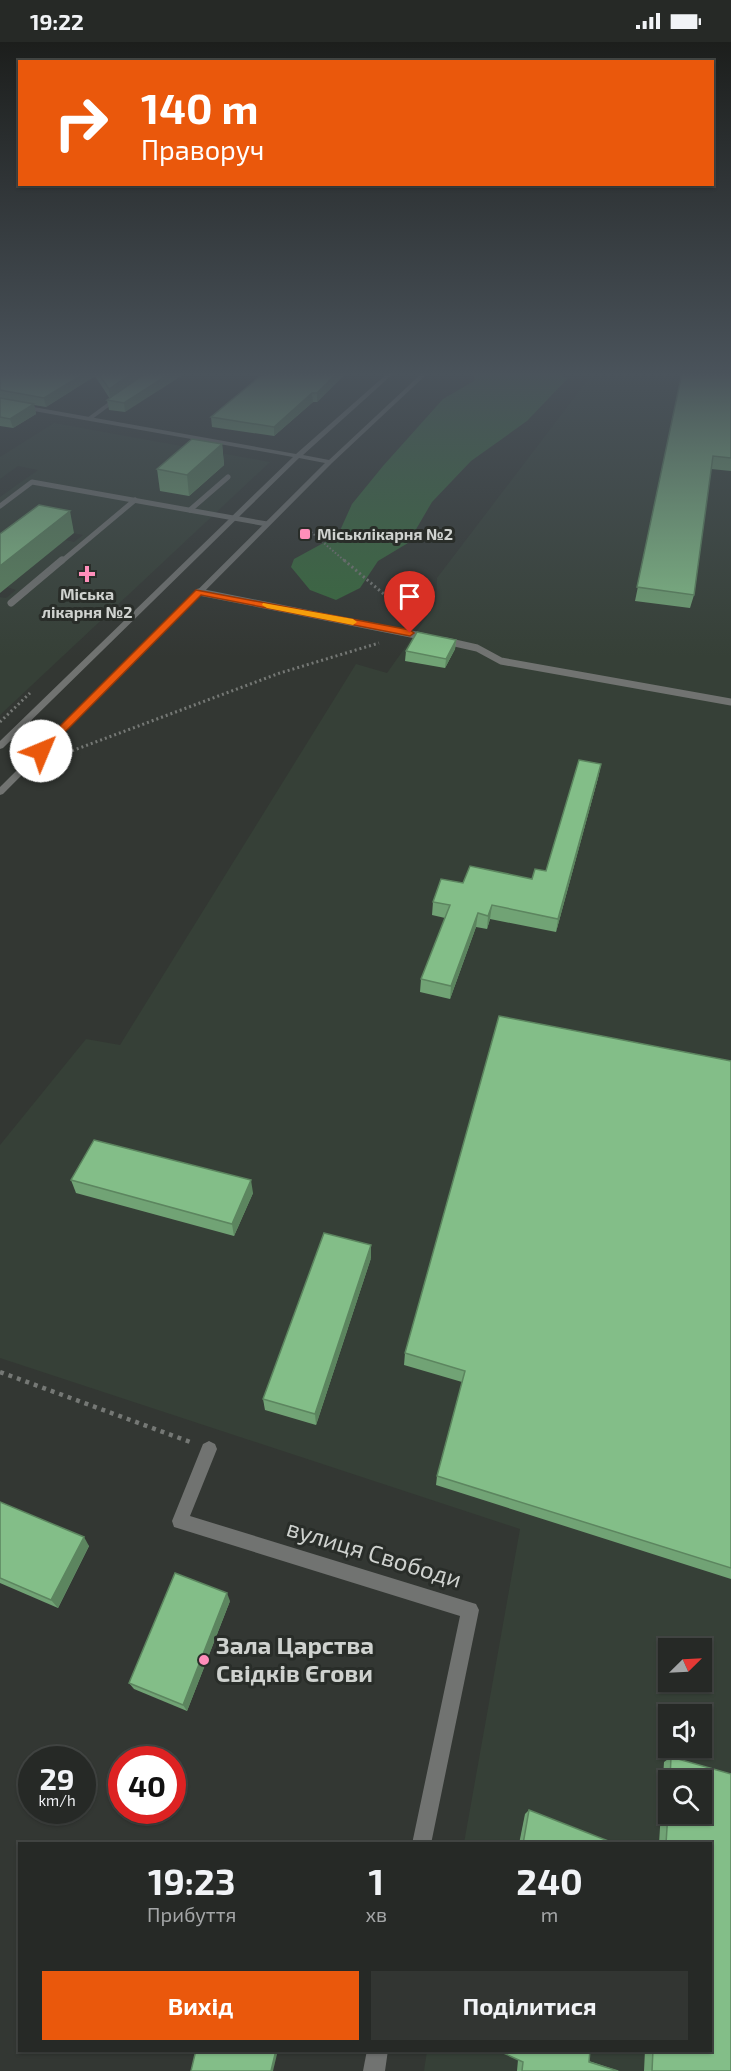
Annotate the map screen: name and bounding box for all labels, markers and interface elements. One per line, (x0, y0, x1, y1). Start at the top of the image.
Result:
text: 19:22 (30, 8, 84, 34)
text: 140 m (141, 82, 258, 132)
icon: right (42, 84, 120, 162)
text: Праворуч (141, 133, 264, 165)
place label: Міськлікарня №2 (317, 524, 453, 543)
marker: Міськлікарня №2 (298, 527, 312, 541)
marker: Міська лікарня №2 (78, 565, 96, 583)
pin (384, 571, 435, 633)
icon: arrive (393, 580, 426, 613)
place label: Міська лікарня №2 (41, 584, 133, 621)
position arrow (9, 719, 73, 783)
street label: вулиця Свободи (283, 1512, 465, 1594)
place label: Зала Царства Свідків Єгови (216, 1630, 374, 1687)
north arrow (658, 1638, 712, 1692)
map controls (658, 1638, 712, 1824)
marker: Зала Царства Свідків Єгови (197, 1653, 211, 1667)
button: sound (658, 1704, 712, 1758)
speed limit sign: 40 (108, 1746, 186, 1824)
text: 29 (39, 1760, 75, 1796)
button: search (658, 1770, 712, 1824)
text: km/h (38, 1791, 76, 1809)
text: 19:23 (148, 1859, 235, 1902)
text: 1 (369, 1859, 384, 1902)
text: 240 (516, 1859, 583, 1902)
text: Прибуття (147, 1902, 236, 1926)
text: хв (365, 1902, 387, 1926)
text: m (541, 1902, 558, 1926)
button: Вихід (42, 1971, 359, 2040)
button: Поділитися (371, 1971, 688, 2040)

